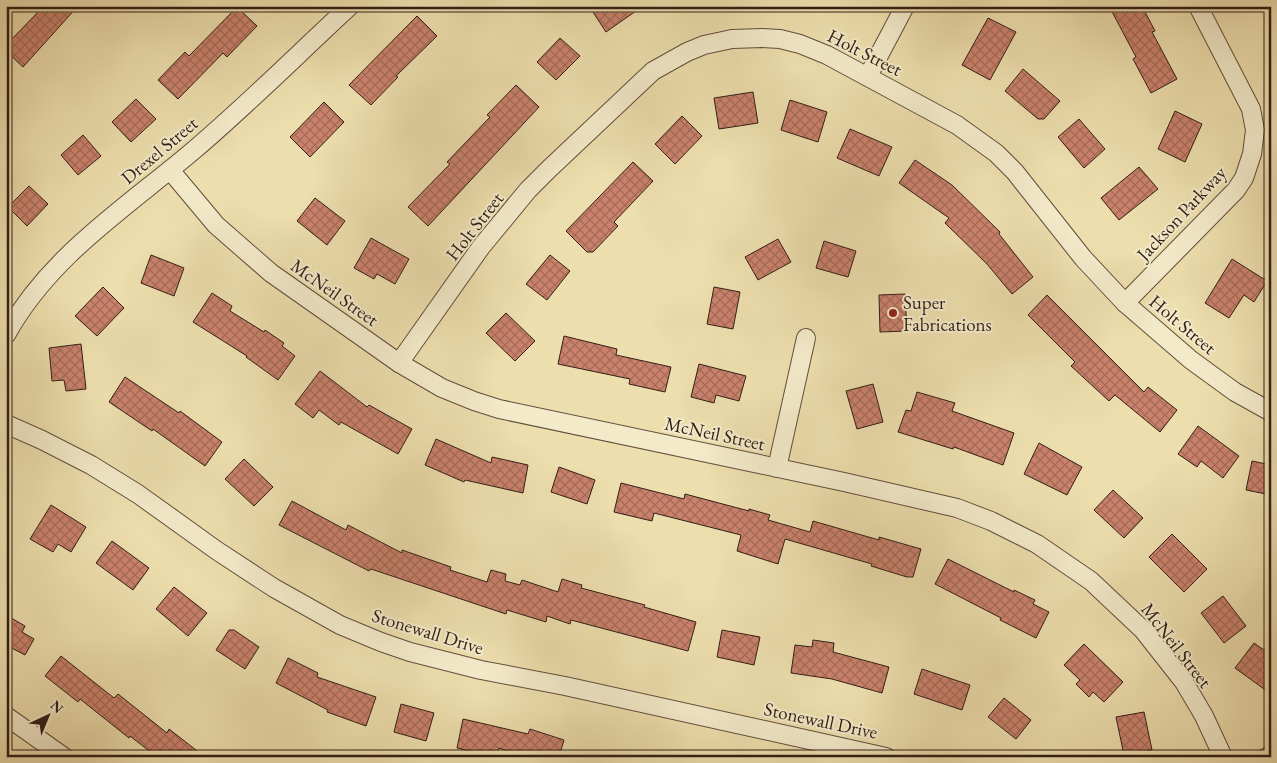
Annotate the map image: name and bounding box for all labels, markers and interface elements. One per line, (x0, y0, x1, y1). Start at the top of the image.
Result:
street label: Holt Street (823, 23, 906, 82)
street label: Drexel Street (116, 111, 203, 190)
street label: Jackson Parkway (1130, 160, 1232, 268)
street label: Holt Street (440, 187, 509, 266)
street label: McNeil Street (286, 253, 384, 332)
street label: Holt Street (1144, 289, 1222, 360)
place label: Super Fabrications (903, 290, 992, 337)
marker: Super Fabrications (887, 307, 899, 319)
street label: McNeil Street (663, 411, 767, 456)
street label: McNeil Street (1135, 598, 1218, 693)
street label: Stonewall Drive (369, 603, 487, 660)
north arrow (22, 690, 72, 740)
text: N (47, 696, 68, 718)
street label: Stonewall Drive (762, 696, 880, 745)

